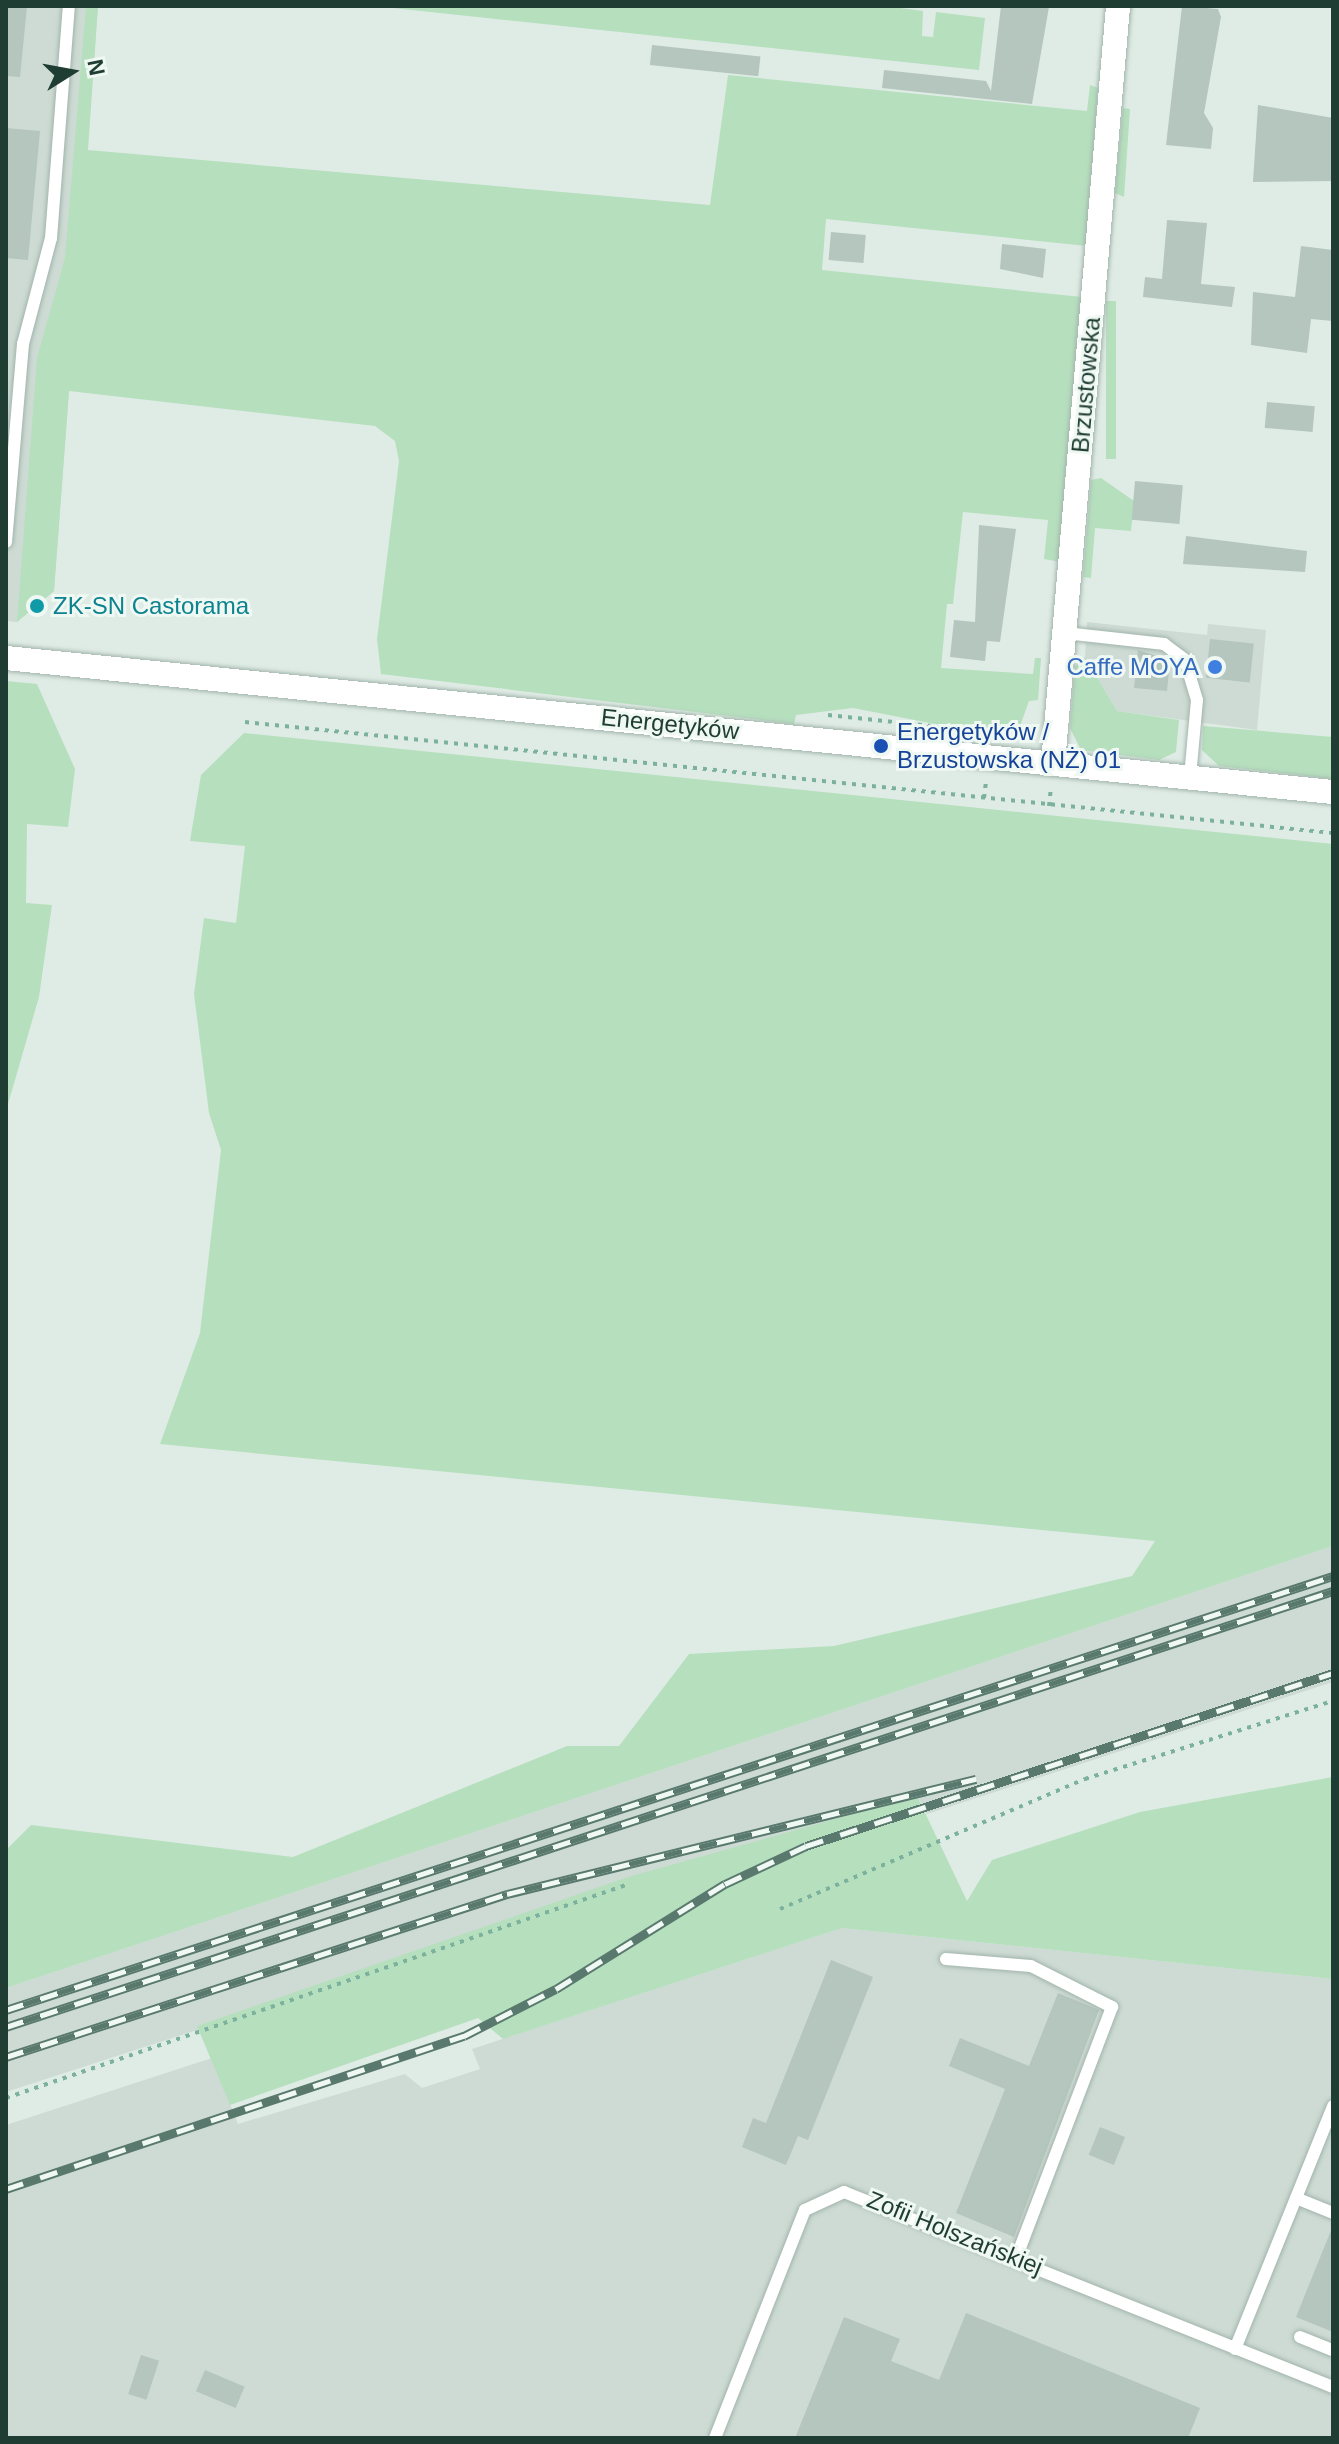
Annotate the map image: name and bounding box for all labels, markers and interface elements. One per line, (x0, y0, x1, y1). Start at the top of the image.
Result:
north arrow (32, 32, 112, 112)
text: N (82, 57, 110, 78)
street label: Brzustowska (1066, 316, 1106, 454)
place label: ZK-SN Castorama (53, 592, 249, 620)
marker: ZK-SN Castorama (28, 597, 46, 615)
place label: Caffe MOYA (1067, 653, 1199, 681)
marker: Caffe MOYA (1206, 658, 1224, 676)
street label: Energetyków (600, 702, 740, 746)
place label: Energetyków / Brzustowska (NŻ) 01 (897, 718, 1121, 774)
marker: Energetyków / Brzustowska (NŻ) 01 (872, 737, 890, 755)
street label: Zofii Holszańskiej (863, 2185, 1047, 2281)

